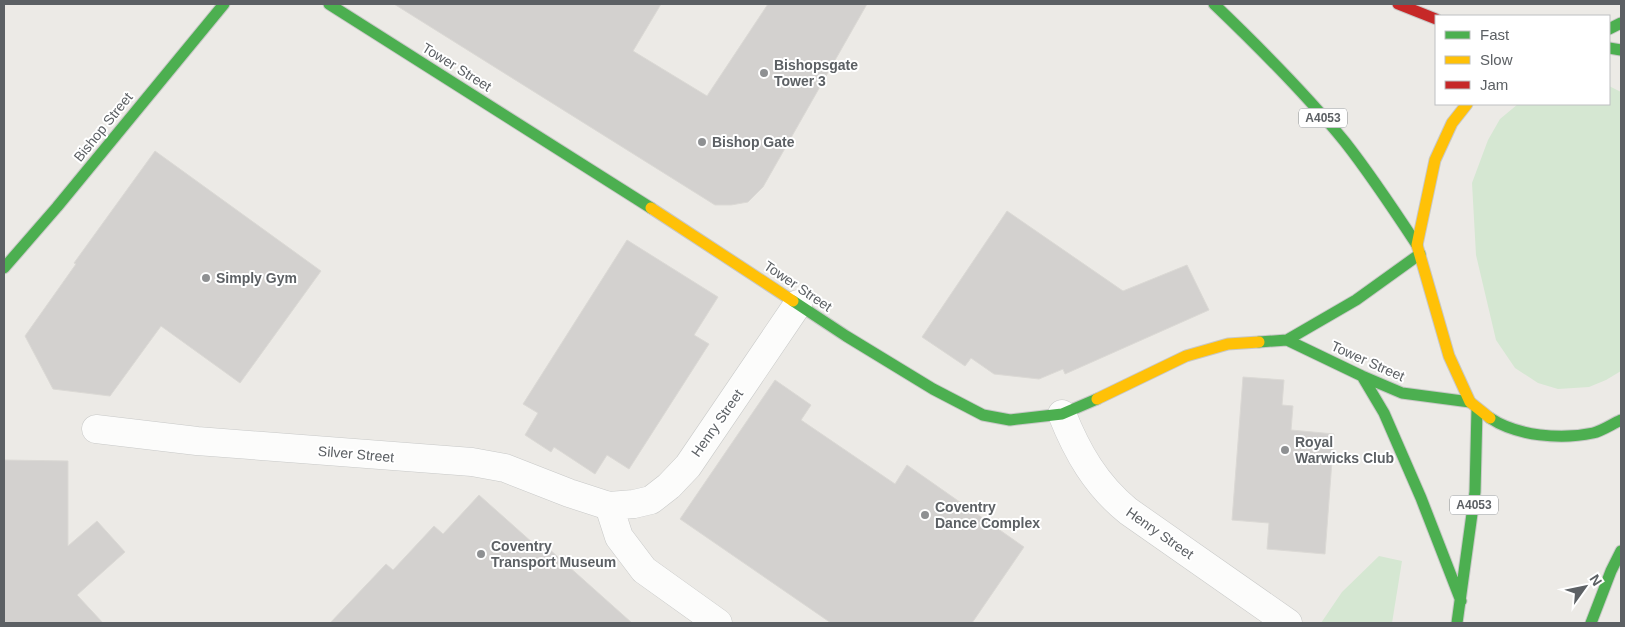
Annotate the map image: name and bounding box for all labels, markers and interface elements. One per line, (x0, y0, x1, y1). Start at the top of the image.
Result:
legend (1435, 15, 1610, 105)
text: Fast (1480, 26, 1510, 43)
street label: Tower Street (419, 39, 495, 95)
text: Slow (1480, 51, 1513, 68)
place label: Bishopsgate Tower 3 (774, 57, 858, 89)
marker: Bishopsgate Tower 3 (758, 67, 770, 79)
text: Jam (1480, 76, 1508, 93)
street label: Bishop Street (70, 89, 136, 165)
road number: A4053 (1299, 109, 1347, 128)
place label: Bishop Gate (712, 134, 795, 150)
marker: Bishop Gate (696, 136, 708, 148)
street label: Tower Street (761, 257, 835, 315)
place label: Simply Gym (216, 270, 297, 286)
marker: Simply Gym (200, 272, 212, 284)
street label: Tower Street (1329, 338, 1407, 384)
street label: Henry Street (688, 386, 746, 460)
place label: Royal Warwicks Club (1295, 434, 1394, 466)
street label: Silver Street (317, 443, 395, 465)
marker: Royal Warwicks Club (1279, 444, 1291, 456)
road number: A4053 (1450, 496, 1498, 514)
place label: Coventry Dance Complex (935, 499, 1040, 531)
street label: Henry Street (1123, 504, 1197, 562)
marker: Coventry Dance Complex (919, 509, 931, 521)
place label: Coventry Transport Museum (491, 538, 616, 570)
marker: Coventry Transport Museum (475, 548, 487, 560)
north arrow (1560, 562, 1610, 612)
text: N (1586, 571, 1605, 589)

